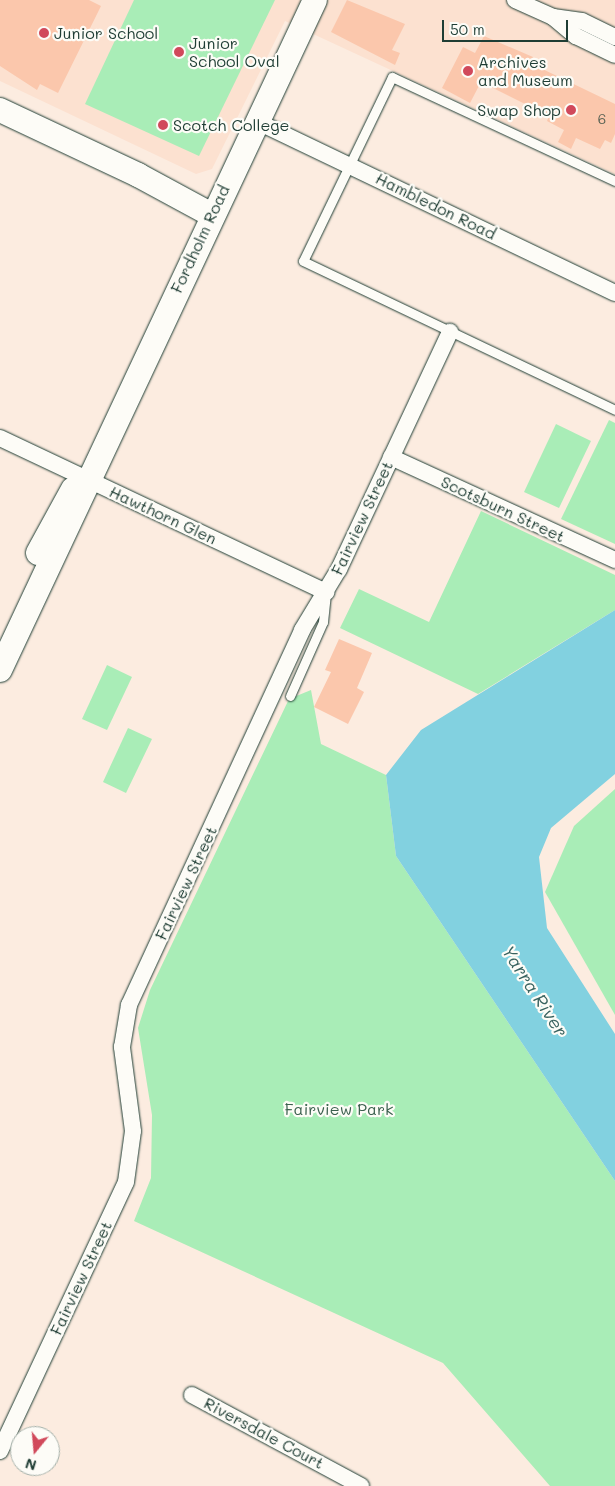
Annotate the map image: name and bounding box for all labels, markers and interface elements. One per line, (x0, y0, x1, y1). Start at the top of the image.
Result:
scale bar (445, 10, 571, 42)
text: 50 m (450, 19, 485, 39)
place label: Junior School (54, 23, 158, 43)
marker: Junior School (38, 27, 50, 39)
place label: Junior School Oval (189, 33, 280, 71)
marker: Junior School Oval (173, 46, 185, 58)
place label: Archives and Museum (478, 52, 573, 90)
marker: Archives and Museum (462, 65, 474, 77)
place label: Swap Shop (477, 100, 561, 120)
marker: Swap Shop (565, 104, 577, 116)
house number: 6 (598, 111, 606, 127)
place label: Scotch College (173, 115, 290, 135)
marker: Scotch College (157, 119, 169, 131)
street label: Hambledon Road (373, 169, 499, 243)
street label: Fordholm Road (167, 182, 233, 296)
street label: Fairview Street (327, 458, 397, 578)
street label: Scotsburn Street (438, 472, 568, 546)
street label: Hawthorn Glen (106, 482, 220, 548)
street label: Fairview Street (151, 823, 221, 943)
water label: Yarra River (497, 941, 573, 1041)
park label: Fairview Park (285, 1099, 393, 1119)
street label: Fairview Street (46, 1218, 116, 1338)
street label: Riversdale Court (201, 1393, 327, 1473)
north arrow (10, 1426, 60, 1476)
text: N (23, 1454, 39, 1476)

